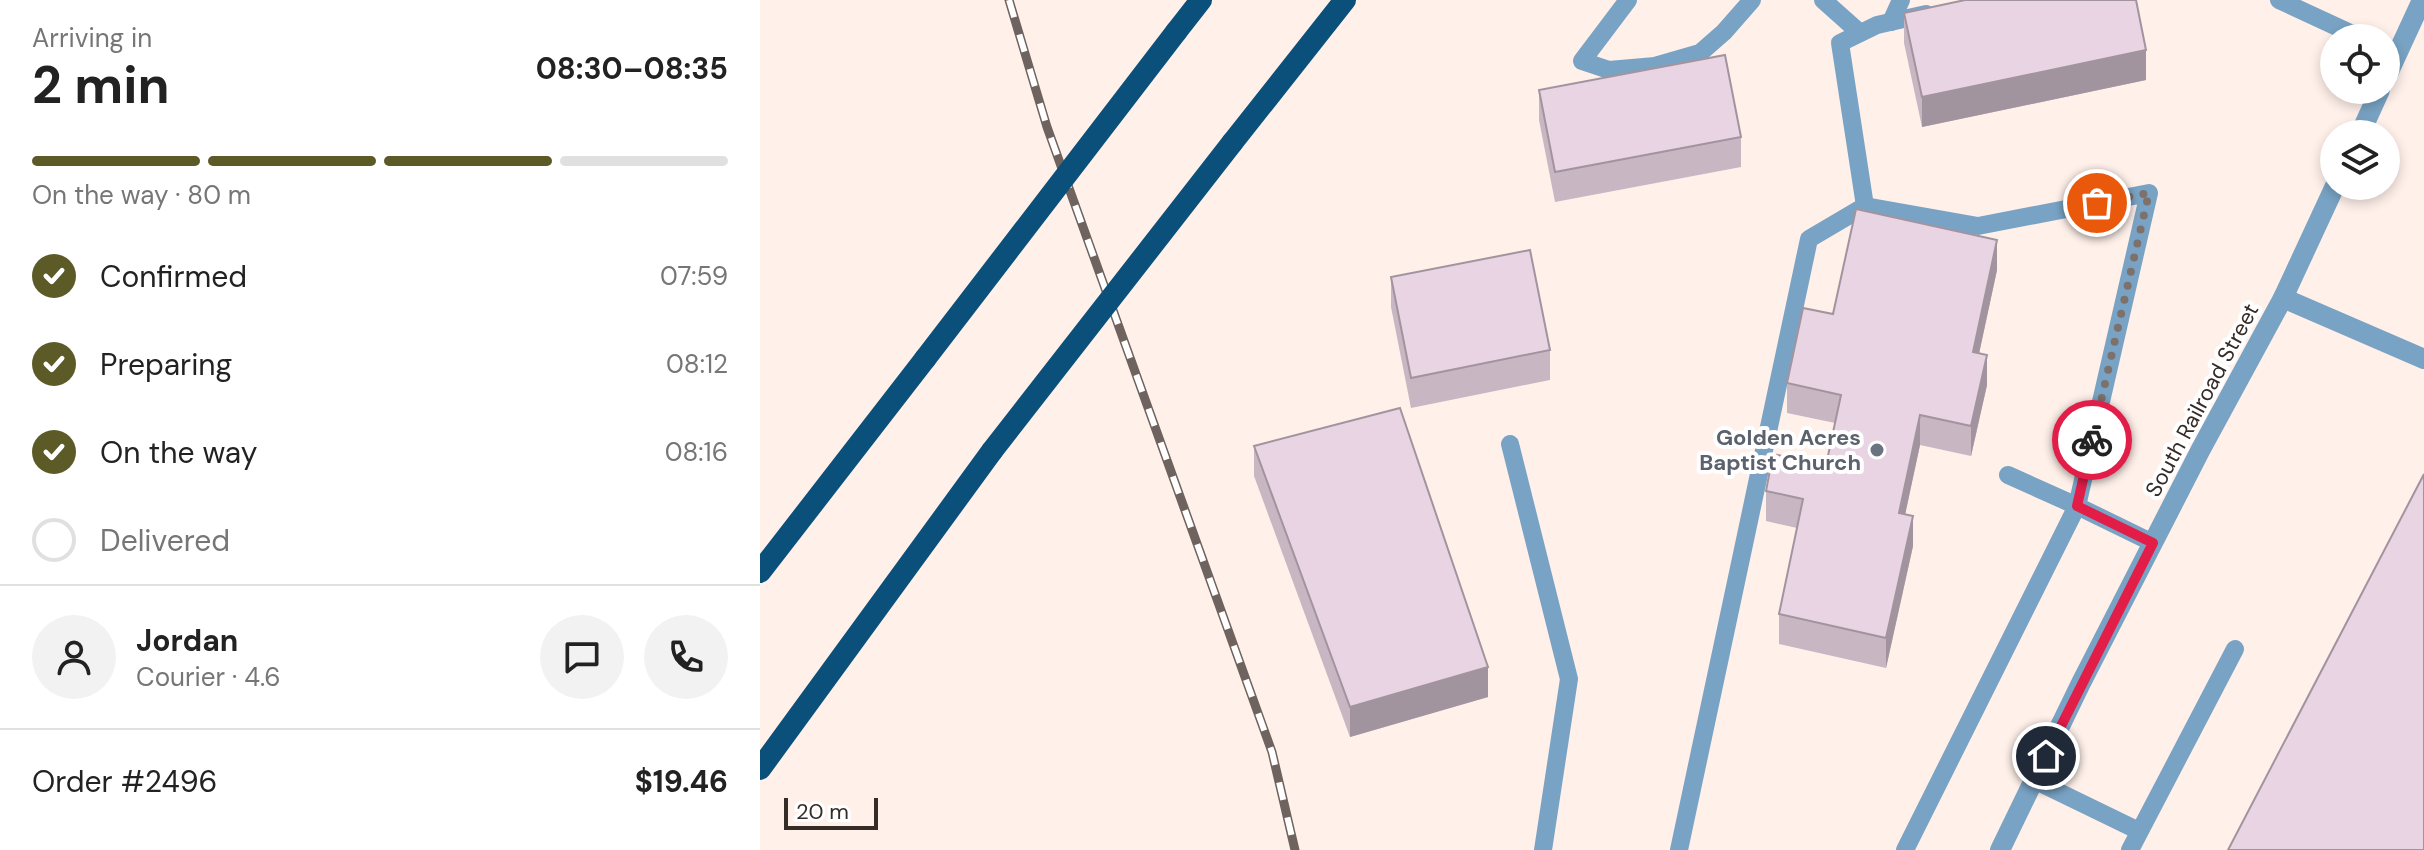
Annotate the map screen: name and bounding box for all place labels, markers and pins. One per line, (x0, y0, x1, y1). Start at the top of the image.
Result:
pin (2063, 169, 2131, 237)
place label: Golden Acres Baptist Church (1699, 423, 1861, 477)
marker: Golden Acres Baptist Church (1868, 441, 1886, 459)
pin (2012, 722, 2080, 790)

